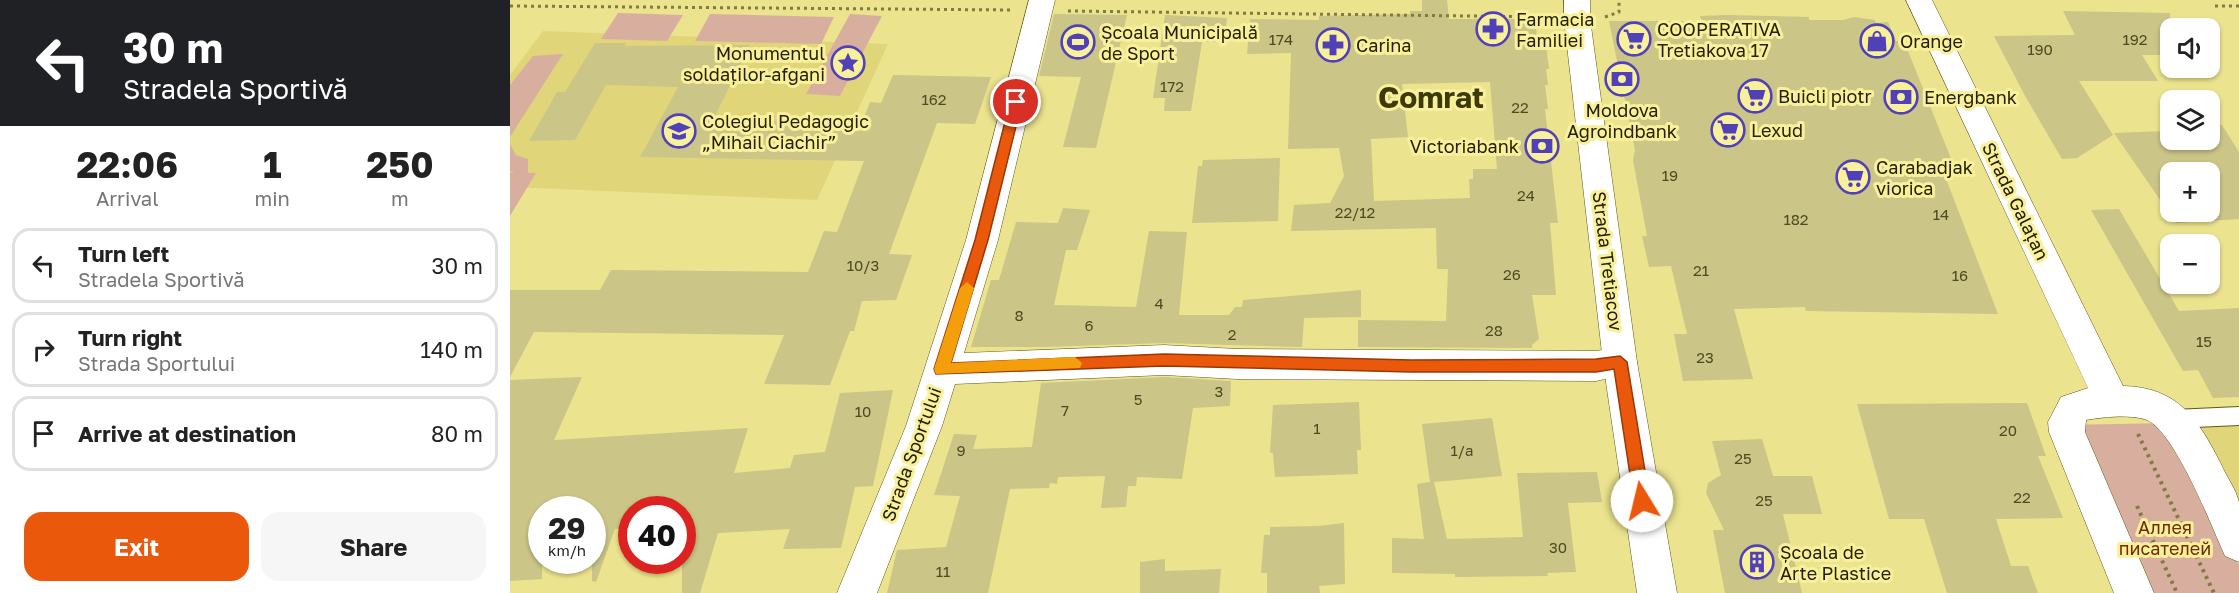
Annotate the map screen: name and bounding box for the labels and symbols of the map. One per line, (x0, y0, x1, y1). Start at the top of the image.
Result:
place label: Farmacia Familiei (1516, 8, 1594, 51)
pharmacy icon: Farmacia Familiei (1475, 11, 1511, 47)
place label: COOPERATIVA Tretiakova 17 (1657, 18, 1781, 61)
place label: Școala Municipală de Sport (1101, 21, 1258, 64)
supermarket icon: COOPERATIVA Tretiakova 17 (1616, 21, 1652, 57)
shop icon: Orange (1859, 23, 1895, 59)
sports icon: Școala Municipală de Sport (1060, 24, 1096, 60)
pharmacy icon: Carina (1315, 27, 1351, 63)
house number: 174 (1269, 30, 1293, 48)
place label: Orange (1900, 30, 1963, 52)
house number: 192 (2122, 30, 2148, 48)
place label: Carina (1356, 34, 1412, 56)
house number: 190 (2027, 40, 2053, 58)
place label: Monumentul soldaților-afgani (683, 42, 825, 85)
place icon: Monumentul soldaților-afgani (830, 45, 866, 81)
bank icon: Moldova Agroindbank (1604, 61, 1640, 97)
pin (990, 76, 1041, 127)
house number: 172 (1160, 77, 1184, 95)
supermarket icon: Buicli piotr (1737, 78, 1773, 114)
district label: Comrat (1378, 79, 1484, 115)
bank icon: Energbank (1883, 79, 1919, 115)
place label: Buicli piotr (1778, 85, 1872, 107)
place label: Energbank (1924, 86, 2017, 108)
house number: 162 (921, 90, 947, 108)
house number: 22 (1511, 98, 1529, 116)
place label: Moldova Agroindbank (1567, 99, 1677, 142)
place label: Colegiul Pedagogic „Mihail Ciachir” (702, 110, 869, 153)
supermarket icon: Lexud (1710, 112, 1746, 148)
school or university icon: Colegiul Pedagogic „Mihail Ciachir” (661, 113, 697, 149)
place label: Lexud (1751, 119, 1803, 141)
bank icon: Victoriabank (1524, 128, 1560, 164)
place label: Victoriabank (1410, 135, 1519, 157)
street label: Strada Galațan (1978, 139, 2054, 263)
place label: Carabadjak viorica (1876, 156, 1973, 199)
supermarket icon: Carabadjak viorica (1835, 159, 1871, 195)
house number: 19 (1662, 166, 1678, 184)
house number: 24 (1517, 186, 1535, 204)
street label: Strada Tretiacov (1589, 190, 1627, 332)
house number: 22/12 (1335, 203, 1375, 221)
house number: 14 (1933, 205, 1949, 223)
house number: 182 (1783, 210, 1809, 228)
house number: 10/3 (847, 256, 879, 274)
house number: 21 (1693, 261, 1709, 279)
house number: 26 (1503, 265, 1521, 283)
house number: 16 (1952, 266, 1968, 284)
house number: 4 (1154, 294, 1164, 312)
house number: 8 (1014, 306, 1024, 324)
house number: 6 (1084, 316, 1094, 334)
house number: 28 (1485, 321, 1503, 339)
house number: 2 (1228, 325, 1236, 343)
house number: 15 (2196, 332, 2212, 350)
house number: 23 (1696, 348, 1714, 366)
house number: 3 (1215, 382, 1223, 400)
street label: Strada Sportului (876, 384, 946, 524)
house number: 5 (1134, 390, 1142, 408)
house number: 7 (1061, 401, 1069, 419)
house number: 10 (855, 402, 871, 420)
house number: 1 (1313, 419, 1321, 437)
house number: 20 (1999, 421, 2017, 439)
house number: 9 (956, 441, 966, 459)
house number: 1/a (1451, 441, 1473, 459)
house number: 25 (1734, 449, 1752, 467)
position arrow (1610, 469, 1674, 533)
house number: 22 (2013, 488, 2031, 506)
house number: 25 (1755, 491, 1773, 509)
speed limit sign: 40 (618, 496, 696, 574)
park label: Аллея писателей (2119, 516, 2211, 559)
house number: 30 (1549, 538, 1567, 556)
place label: Școala de Arte Plastice (1780, 541, 1891, 584)
building icon: Școala de Arte Plastice (1739, 544, 1775, 580)
house number: 11 (936, 562, 950, 580)

